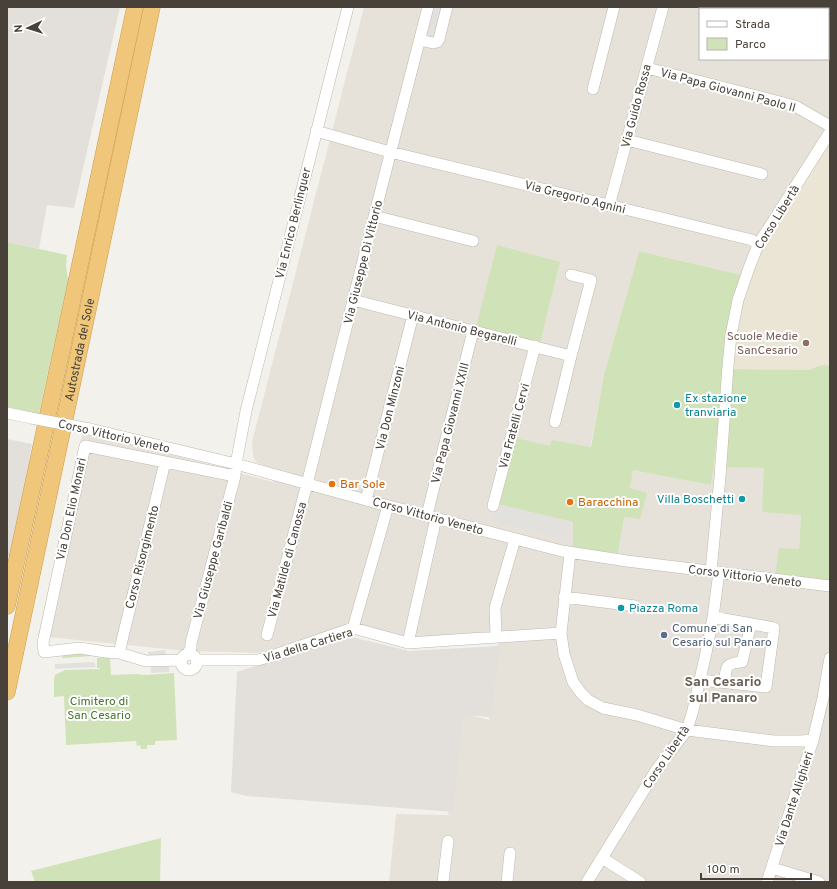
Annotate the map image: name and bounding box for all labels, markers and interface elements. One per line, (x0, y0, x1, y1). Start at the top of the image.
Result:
north arrow (8, 8, 48, 48)
legend (699, 8, 829, 60)
text: Strada (735, 17, 770, 33)
text: N (12, 24, 26, 33)
text: Parco (735, 37, 766, 53)
street label: Via Guido Rossa (618, 63, 656, 150)
street label: Via Papa Giovanni Paolo II (658, 65, 797, 117)
street label: Via Enrico Berlinguer (272, 166, 316, 281)
street label: Via Gregorio Agnini (522, 178, 627, 218)
street label: Corso Libertà (752, 182, 804, 253)
street label: Via Giuseppe Di Vittorio (341, 198, 387, 326)
street label: Autostrada del Sole (62, 297, 99, 403)
street label: Via Antonio Begarelli (405, 308, 518, 350)
place label: Scuole Medie SanCesario (727, 329, 798, 359)
marker: Scuole Medie SanCesario (801, 338, 811, 348)
street label: Via Papa Giovanni XXIII (428, 361, 474, 485)
street label: Via Don Minzoni (373, 365, 409, 452)
street label: Via Fratelli Cervi (496, 382, 534, 471)
place label: Ex stazione tranviaria (685, 391, 747, 421)
marker: Ex stazione tranviaria (672, 400, 682, 410)
street label: Corso Vittorio Veneto (56, 416, 171, 458)
street label: Via Don Elio Monari (53, 456, 91, 562)
place label: Bar Sole (340, 477, 385, 493)
marker: Bar Sole (327, 479, 337, 489)
place label: Villa Boschetti (657, 492, 734, 508)
street label: Corso Vittorio Veneto (371, 494, 485, 540)
marker: Villa Boschetti (737, 494, 747, 504)
place label: Baracchina (578, 495, 638, 511)
marker: Baracchina (565, 497, 575, 507)
street label: Via Giuseppe Garibaldi (190, 499, 237, 621)
street label: Via Matilde di Canossa (265, 500, 311, 620)
street label: Corso Risorgimento (122, 504, 164, 611)
street label: Corso Vittorio Veneto (687, 562, 803, 592)
place label: Piazza Roma (629, 601, 698, 617)
marker: Piazza Roma (616, 603, 626, 613)
place label: Comune di San Cesario sul Panaro (672, 621, 772, 651)
street label: Via della Cartiera (262, 625, 355, 667)
marker: Comune di San Cesario sul Panaro (659, 630, 669, 640)
district label: San Cesario sul Panaro (684, 674, 762, 707)
park label: Cimitero di San Cesario (67, 694, 131, 724)
street label: Corso Libertà (640, 723, 694, 792)
street label: Via Dante Alighieri (772, 750, 818, 849)
scale bar (701, 855, 811, 881)
text: 100 m (707, 862, 740, 878)

